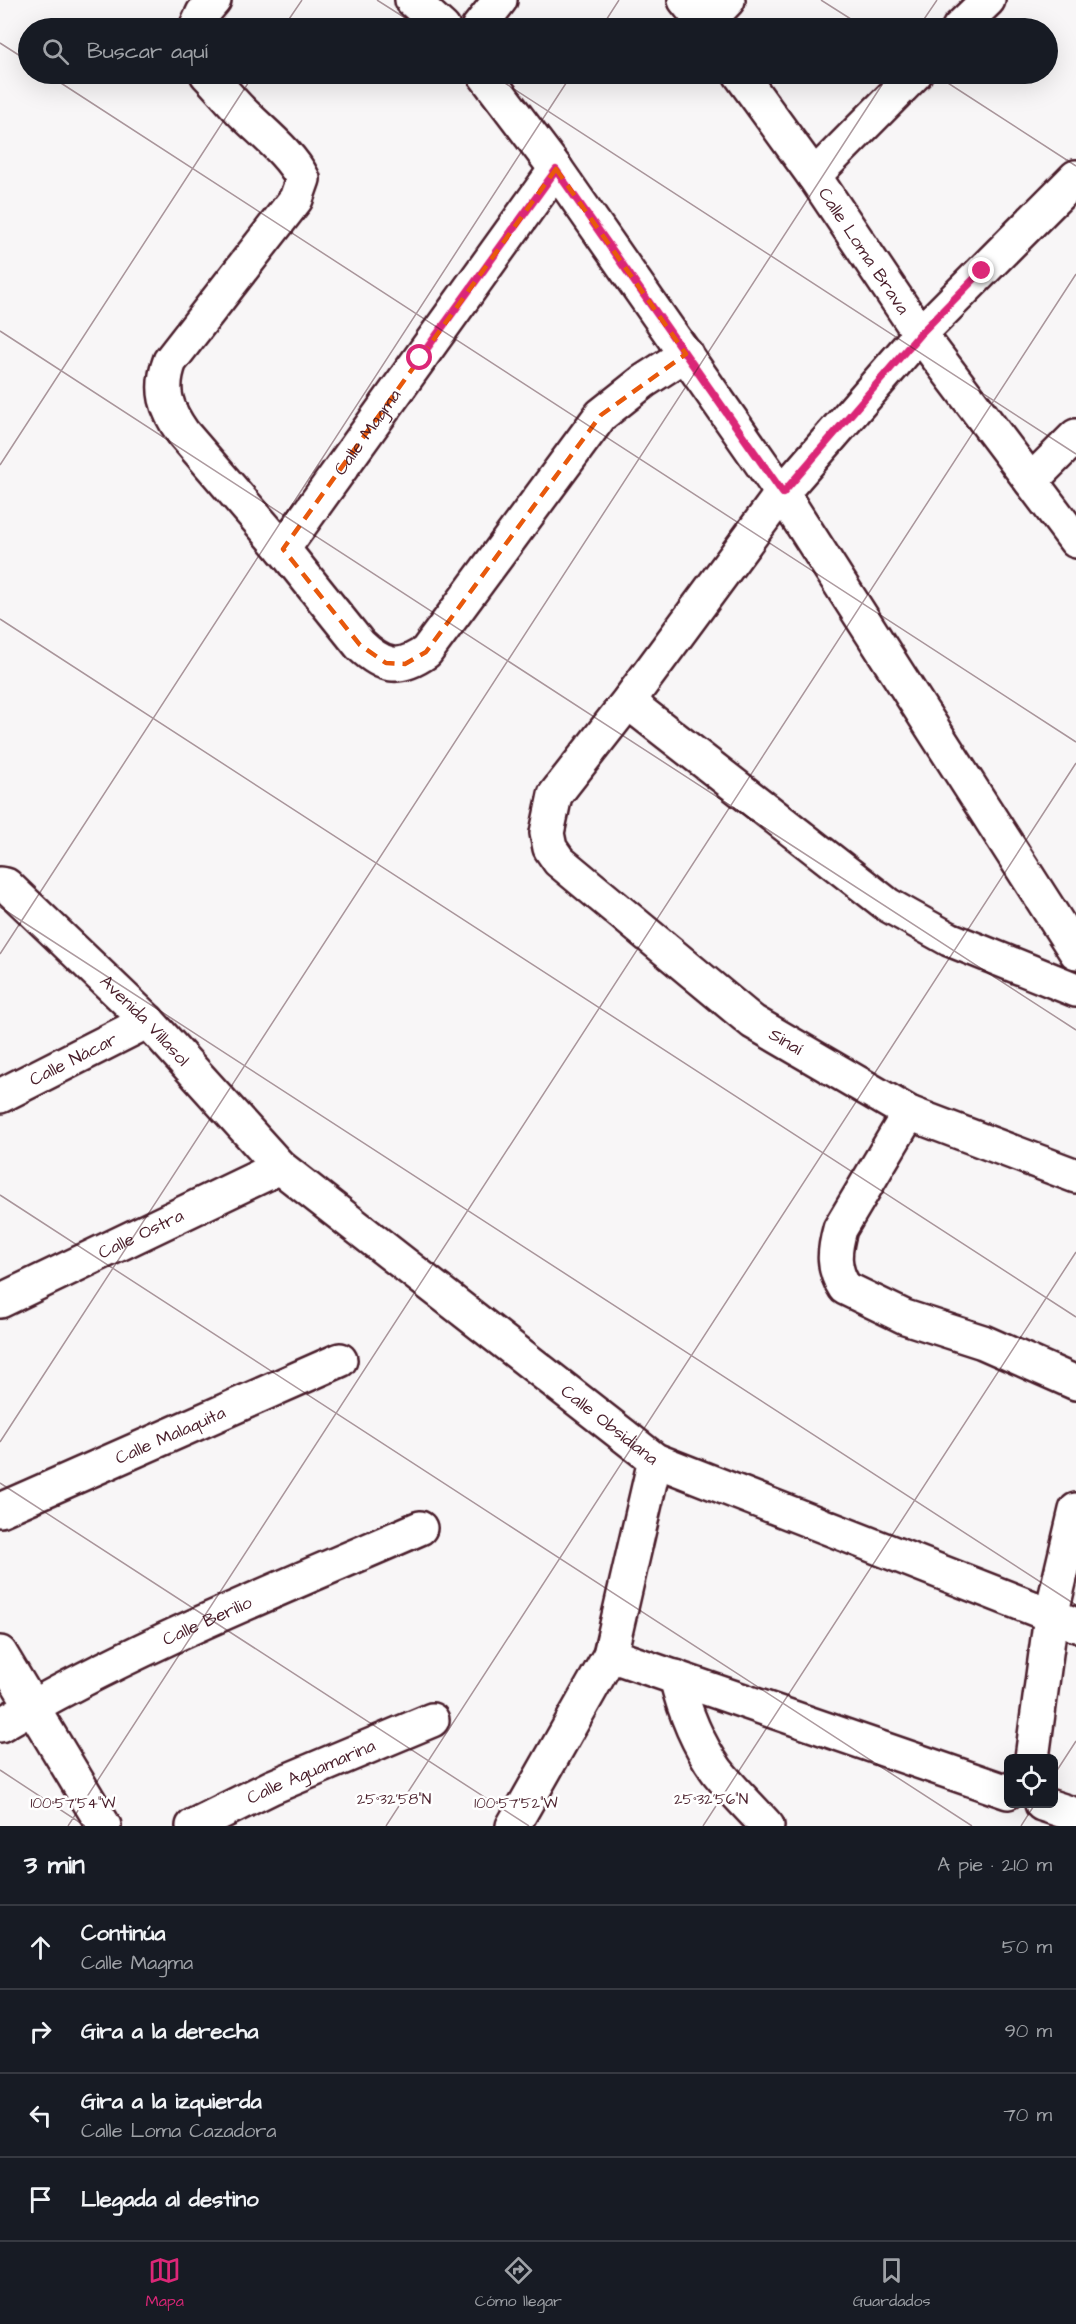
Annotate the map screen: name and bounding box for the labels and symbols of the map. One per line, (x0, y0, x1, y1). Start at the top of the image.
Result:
street label: Calle Loma Brava (812, 183, 915, 319)
route end (968, 257, 994, 283)
route start (406, 344, 432, 370)
street label: Calle Magma (328, 384, 407, 481)
street label: Avenida Villasol (94, 969, 195, 1072)
street label: Sinaí (764, 1022, 807, 1061)
street label: Calle Nácar (25, 1027, 122, 1092)
street label: Calle Ostra (94, 1203, 188, 1265)
street label: Calle Obsidiana (555, 1379, 664, 1471)
street label: Calle Malaquita (111, 1400, 230, 1471)
street label: Calle Berilio (158, 1590, 256, 1652)
street label: Calle Aguamarina (243, 1733, 379, 1811)
text: 25°32'58"N (357, 1789, 431, 1810)
text: 25°32'56"N (674, 1789, 748, 1810)
text: 100°57'54"W (31, 1793, 115, 1814)
text: 100°57'52"W (474, 1793, 558, 1814)

